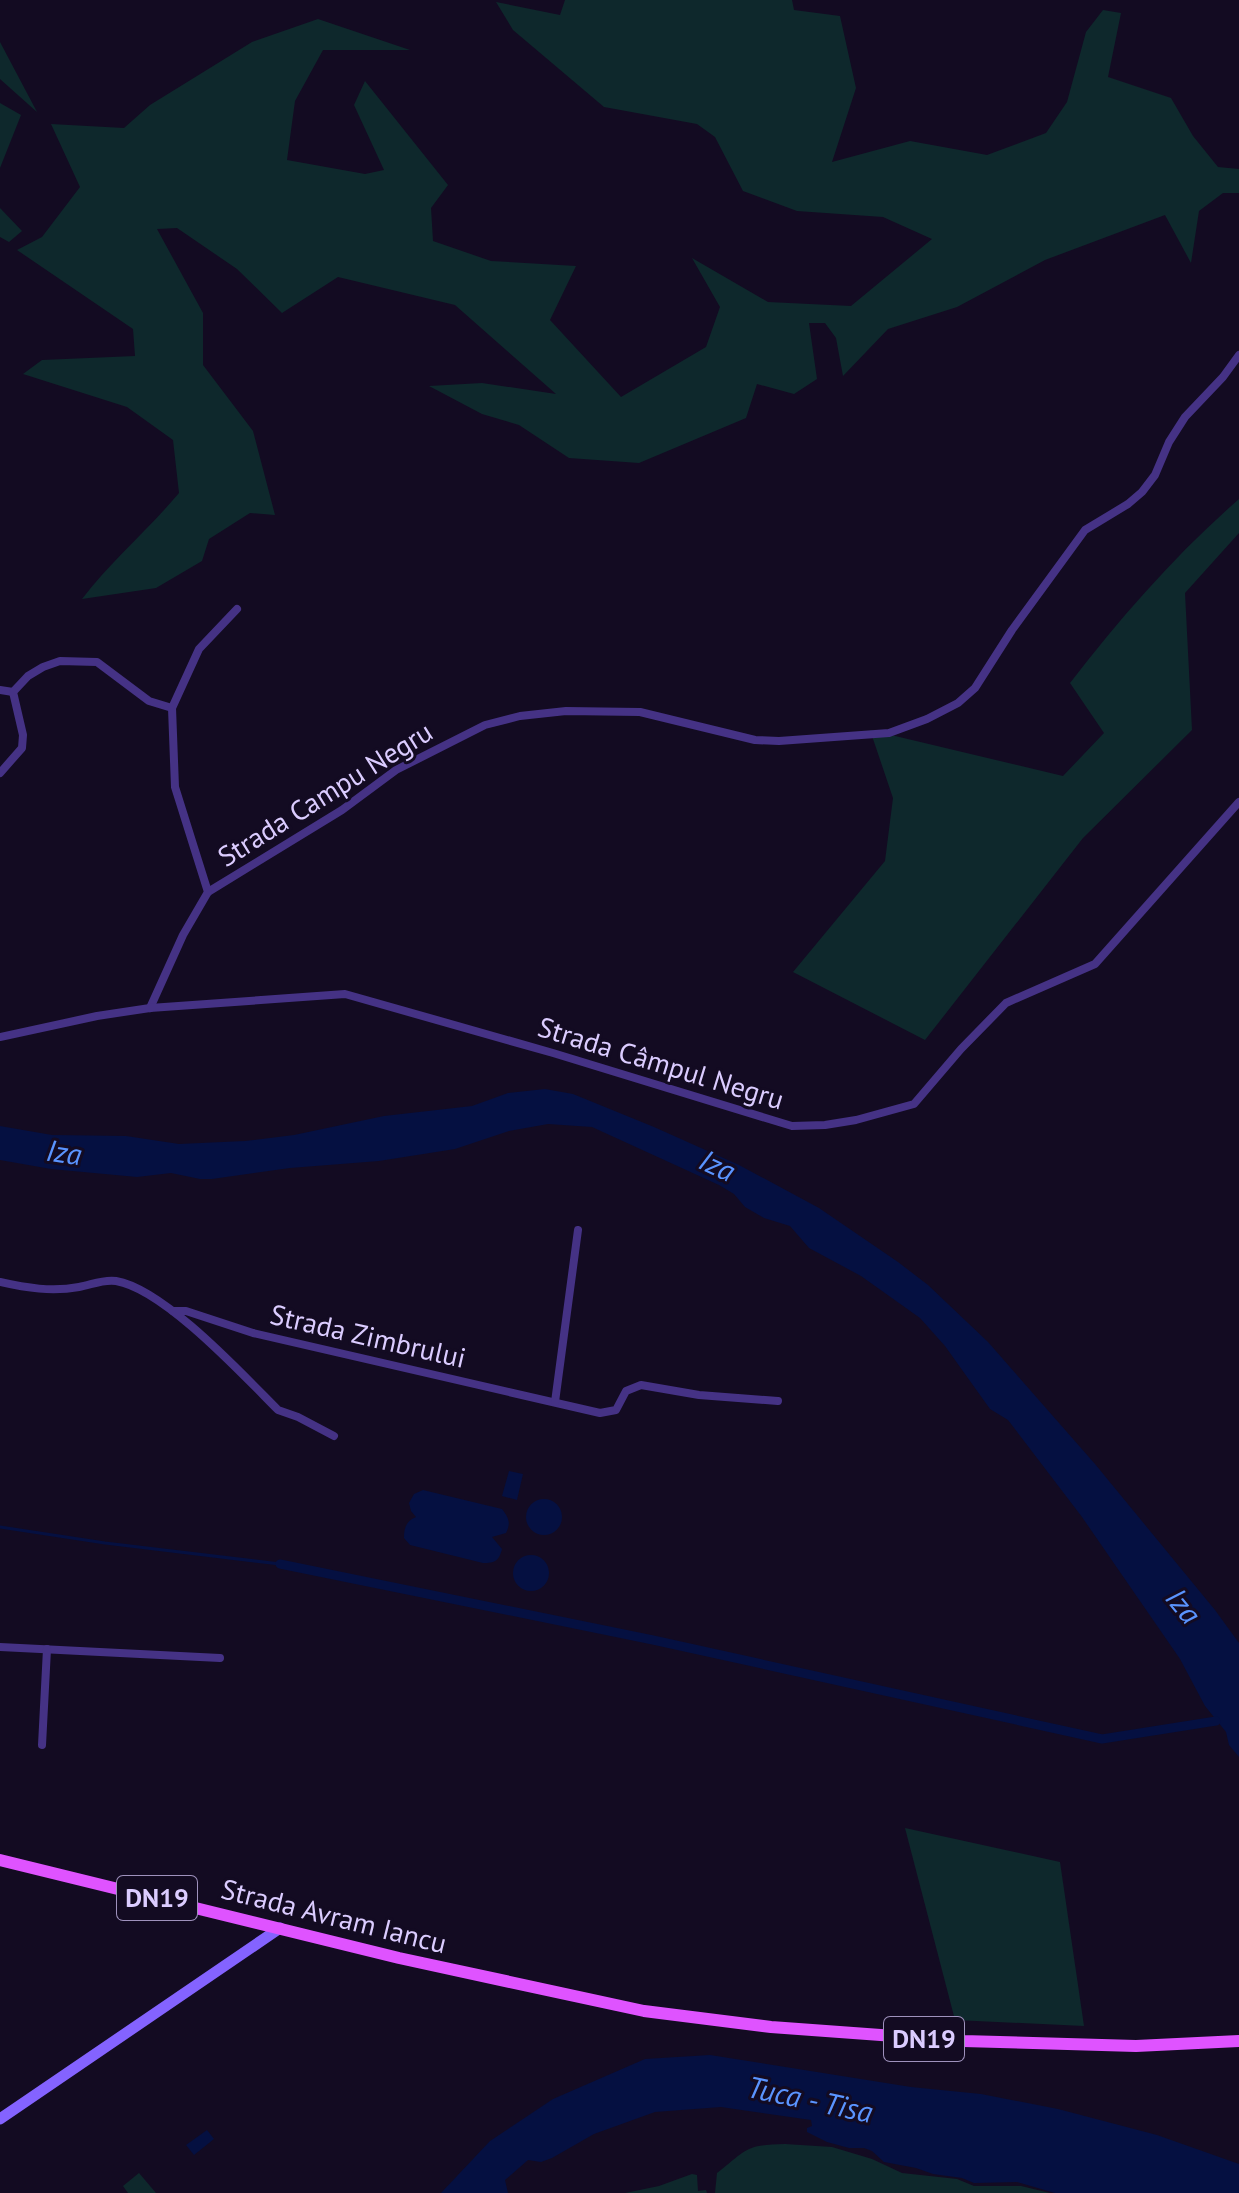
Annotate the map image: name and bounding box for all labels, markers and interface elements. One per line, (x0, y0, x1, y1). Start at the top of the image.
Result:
street label: Strada Campu Negru (210, 713, 439, 875)
street label: Strada Câmpul Negru (534, 1008, 789, 1118)
water label: Iza (44, 1130, 85, 1173)
water label: Iza (693, 1140, 742, 1190)
street label: Strada Zimbrului (267, 1295, 470, 1376)
water label: Iza (1158, 1579, 1211, 1631)
street label: Strada Avram Iancu (218, 1870, 451, 1961)
road number: DN19 (117, 1876, 197, 1920)
road number: DN19 (884, 2017, 964, 2061)
water label: Тиса - Tisa (744, 2066, 877, 2131)

